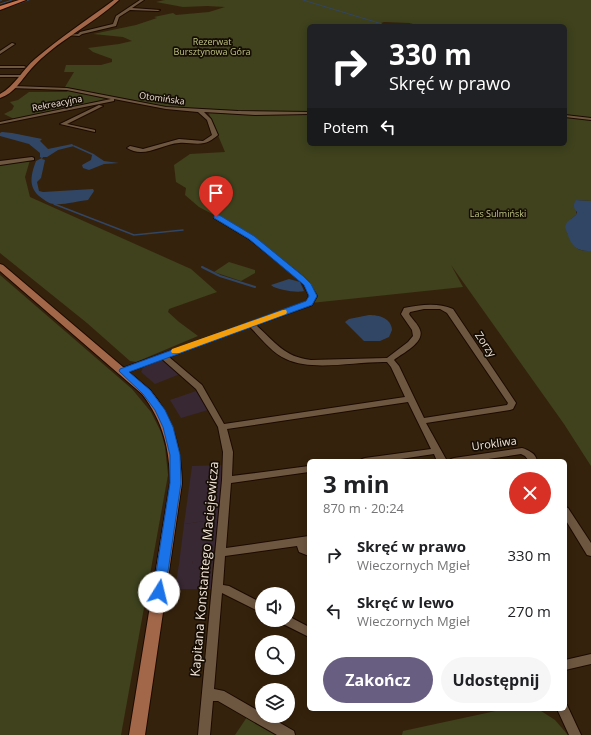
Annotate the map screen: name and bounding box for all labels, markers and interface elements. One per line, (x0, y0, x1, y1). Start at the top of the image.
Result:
park label: Rezerwat Bursztynowa Góra (173, 35, 251, 58)
text: 330 m (389, 35, 472, 73)
icon: right (323, 40, 375, 92)
text: Skręć w prawo (389, 71, 511, 95)
street label: Otomińska (138, 88, 186, 108)
street label: Rekreacyjna (31, 92, 83, 114)
icon: left (377, 116, 399, 138)
text: Potem (323, 117, 369, 137)
pin (199, 176, 233, 217)
icon: arrive (205, 182, 227, 204)
park label: Las Sulmiński (470, 207, 526, 220)
street label: Zorzy (472, 328, 500, 360)
street label: Urokliwa (471, 432, 517, 454)
street label: Kapitana Konstantego Maciejewicza (186, 461, 222, 677)
text: 3 min (323, 467, 390, 500)
button: close (509, 472, 551, 514)
text: 870 m · 20:24 (323, 499, 404, 517)
text: Skręć w prawo (357, 536, 466, 556)
icon: right (323, 544, 345, 566)
text: 330 m (507, 545, 551, 565)
text: Wieczornych Mgieł (357, 556, 470, 574)
position arrow (138, 571, 180, 613)
map controls (255, 587, 295, 723)
button: sound (255, 587, 295, 627)
text: Skręć w lewo (357, 592, 454, 612)
icon: left (323, 600, 345, 622)
text: 270 m (507, 601, 551, 621)
text: Wieczornych Mgieł (357, 612, 470, 630)
button: search (255, 635, 295, 675)
button: Zakończ (323, 657, 433, 703)
button: Udostępnij (441, 657, 551, 703)
button: layers (255, 683, 295, 723)

